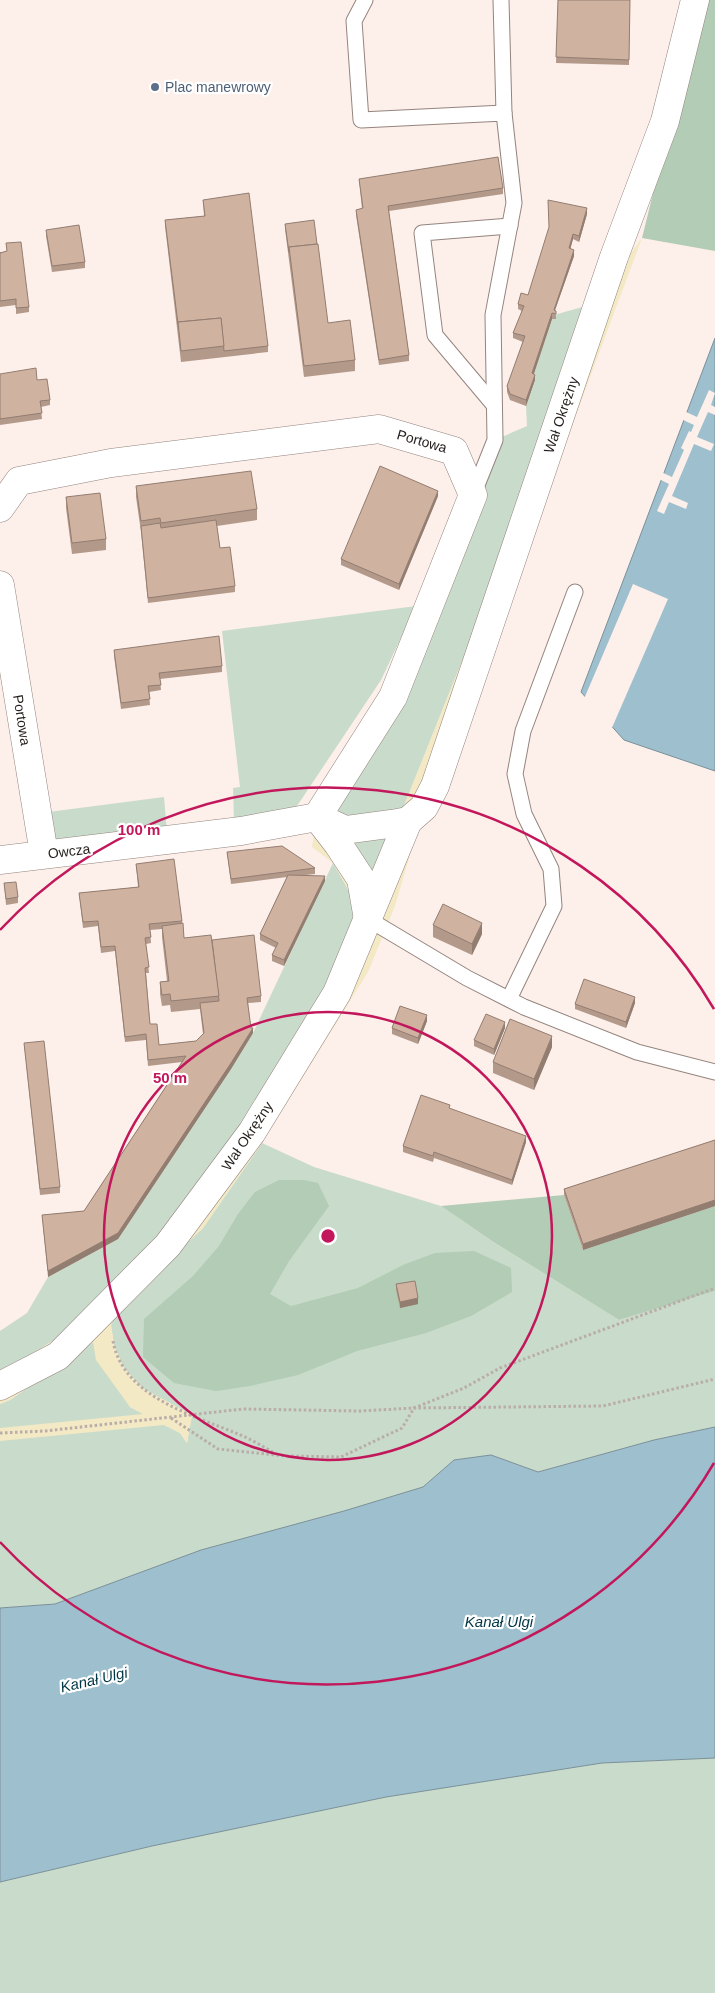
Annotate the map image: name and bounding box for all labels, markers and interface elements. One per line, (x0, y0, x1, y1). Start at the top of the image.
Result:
place label: Plac manewrowy (165, 79, 271, 95)
marker: Plac manewrowy (149, 81, 161, 93)
street label: Wał Okrężny (540, 375, 582, 455)
street label: Portowa (395, 426, 449, 456)
street label: Portowa (10, 693, 34, 747)
text: 100 m (118, 821, 160, 838)
street label: Owcza (47, 840, 91, 862)
text: 50 m (153, 1069, 187, 1086)
street label: Wał Okrężny (218, 1099, 276, 1173)
centre of rings (319, 1227, 337, 1245)
water label: Kanał Ulgi (465, 1613, 534, 1630)
water label: Kanał Ulgi (59, 1663, 130, 1695)

